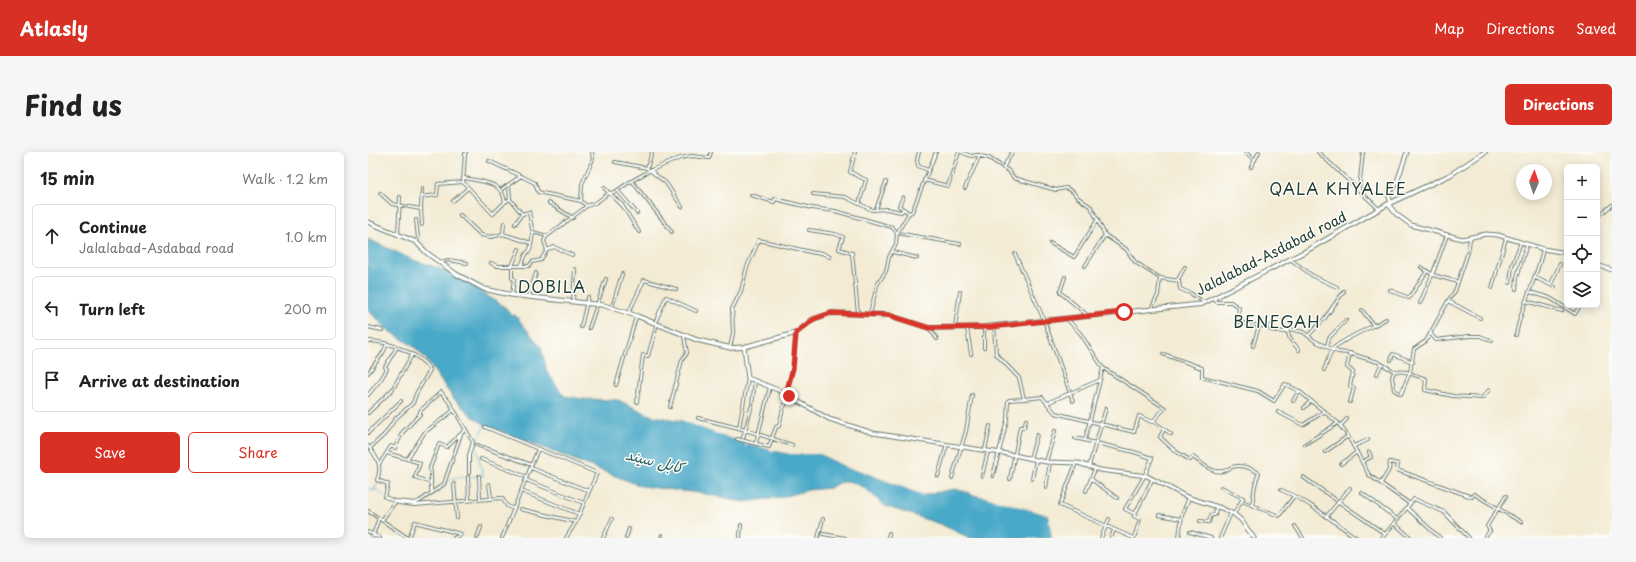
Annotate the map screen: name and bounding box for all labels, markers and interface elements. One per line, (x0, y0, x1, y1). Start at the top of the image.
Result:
text: Atlasly (20, 14, 88, 42)
text: Map (1434, 18, 1464, 39)
text: Directions (1486, 18, 1554, 39)
text: Saved (1576, 18, 1616, 39)
text: Find us (24, 83, 122, 126)
button: Directions (1505, 84, 1612, 125)
north arrow (1516, 164, 1552, 200)
map controls (1564, 164, 1600, 308)
button: + (1564, 164, 1600, 200)
text: 15 min (40, 165, 95, 191)
text: Walk · 1.2 km (242, 169, 328, 188)
district label: QALA KHYALEE (1269, 176, 1407, 200)
button: − (1564, 200, 1600, 236)
street label: Jalalabad-Asdabad road (1192, 206, 1350, 300)
text: Continue (79, 215, 147, 238)
icon: ahead (41, 225, 63, 247)
text: 1.0 km (286, 227, 327, 246)
button: locate (1564, 236, 1600, 272)
text: Jalalabad-Asdabad road (79, 238, 234, 257)
button: layers (1564, 272, 1600, 308)
district label: DOBILA (518, 274, 586, 298)
icon: left (41, 297, 63, 319)
text: Turn left (79, 297, 145, 320)
text: 200 m (284, 299, 327, 318)
route start (1115, 303, 1133, 321)
district label: BENEGAH (1233, 309, 1321, 333)
icon: arrive (41, 369, 63, 391)
text: Arrive at destination (79, 369, 240, 392)
route end (780, 387, 798, 405)
button: Save (40, 432, 180, 473)
button: Share (188, 432, 328, 473)
water label: کابل سيند (624, 442, 689, 479)

